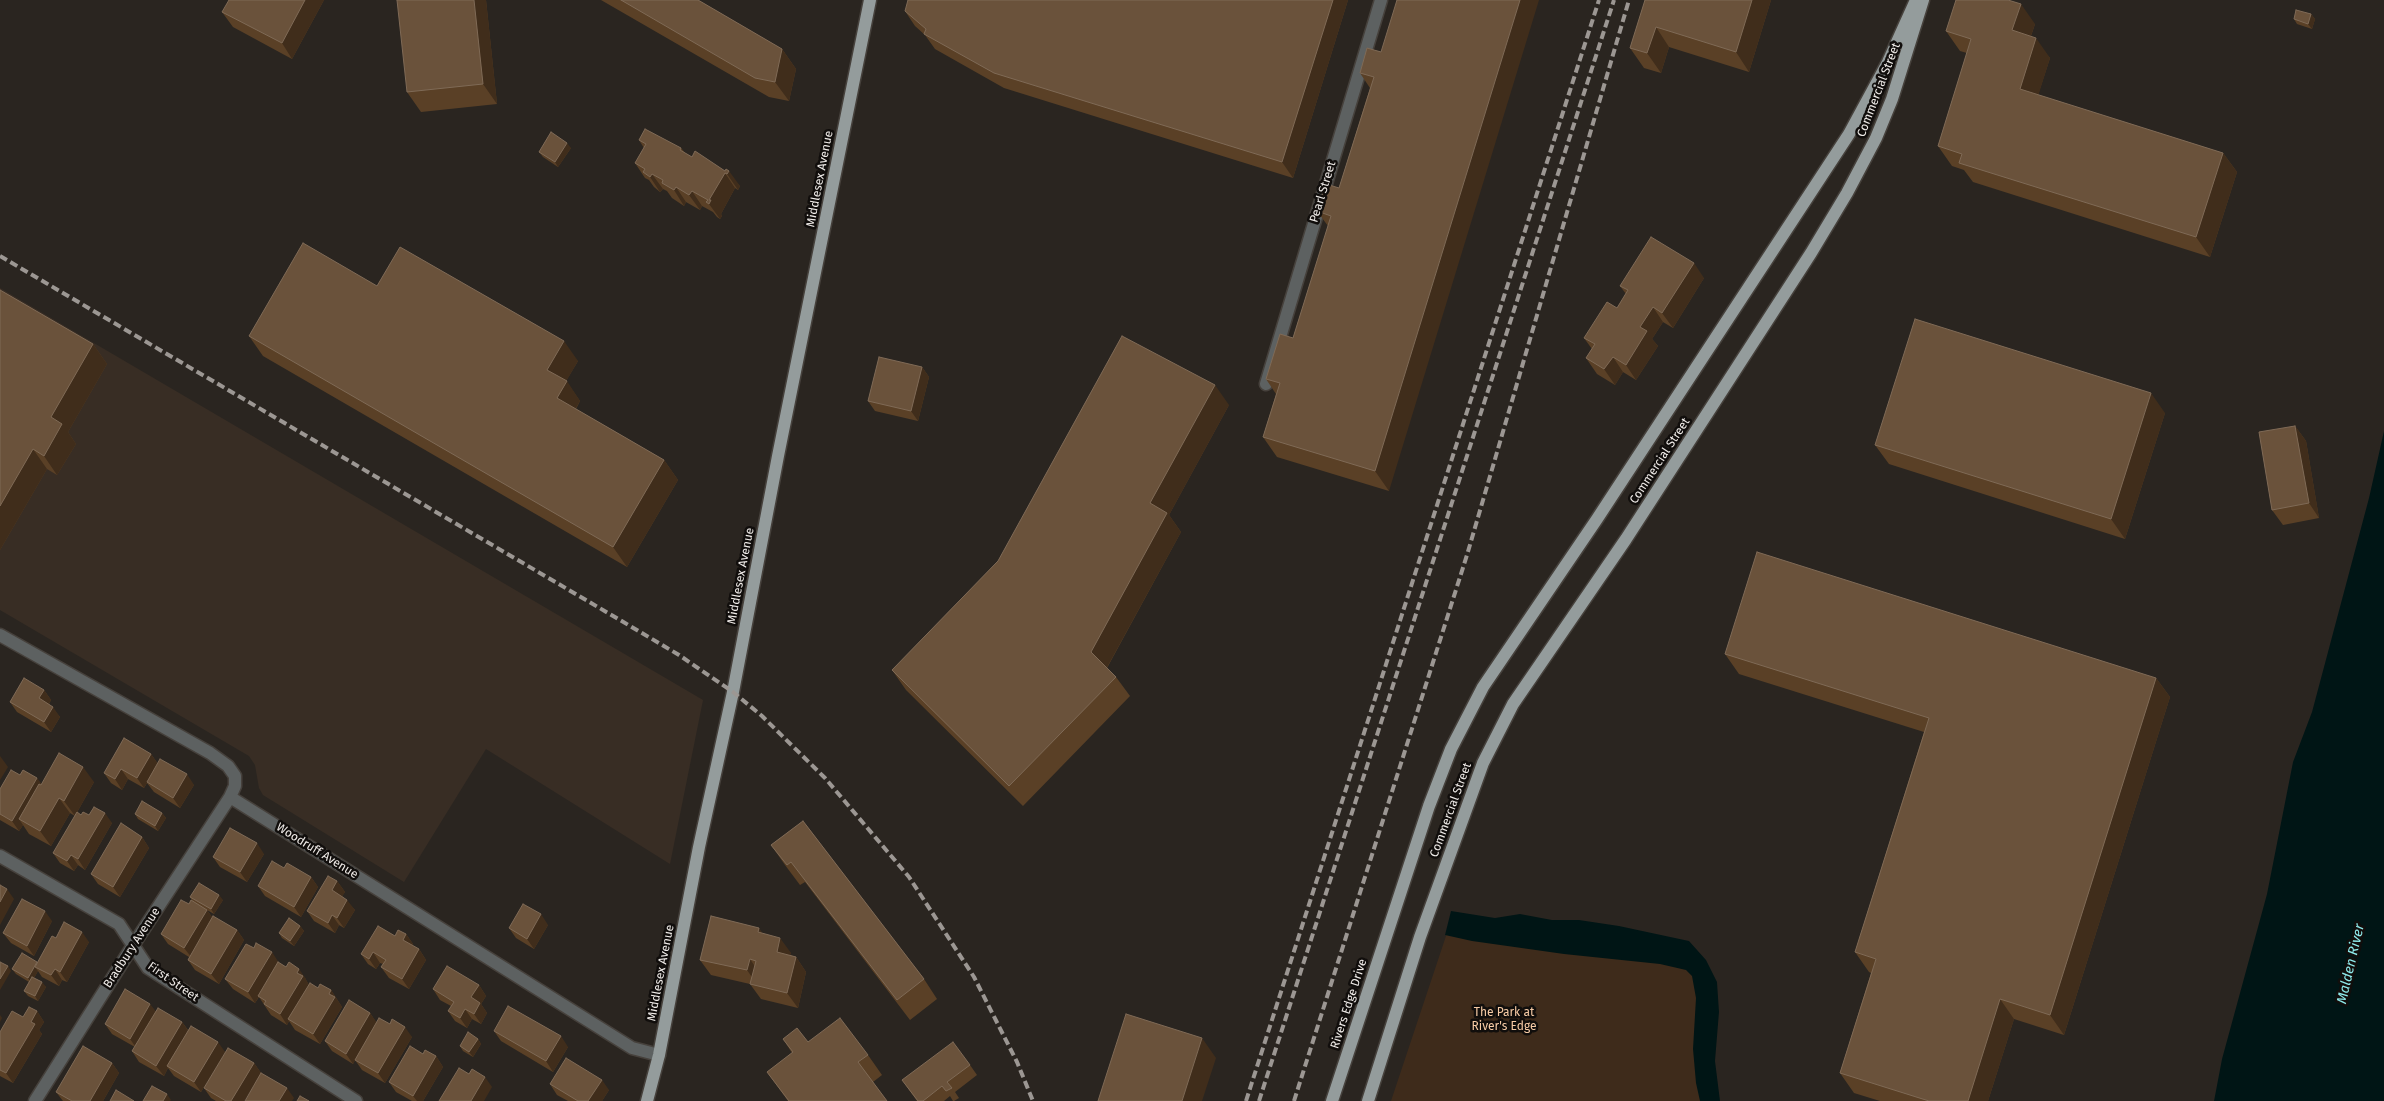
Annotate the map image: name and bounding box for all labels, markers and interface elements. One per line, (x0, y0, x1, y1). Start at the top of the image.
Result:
street label: Commercial Street (1854, 41, 1904, 139)
street label: Middlesex Avenue (804, 130, 836, 228)
street label: Pearl Street (1307, 160, 1339, 224)
street label: Commercial Street (1627, 415, 1693, 507)
street label: Middlesex Avenue (725, 527, 757, 625)
street label: Commercial Street (1427, 761, 1475, 859)
street label: Woodruff Avenue (273, 820, 361, 882)
street label: Bradbury Avenue (101, 905, 163, 991)
water label: Malden River (2334, 922, 2368, 1006)
street label: Middlesex Avenue (645, 924, 677, 1022)
street label: Rivers Edge Drive (1328, 957, 1370, 1051)
street label: First Street (145, 959, 201, 1005)
park label: The Park at River's Edge (1472, 1006, 1536, 1034)

